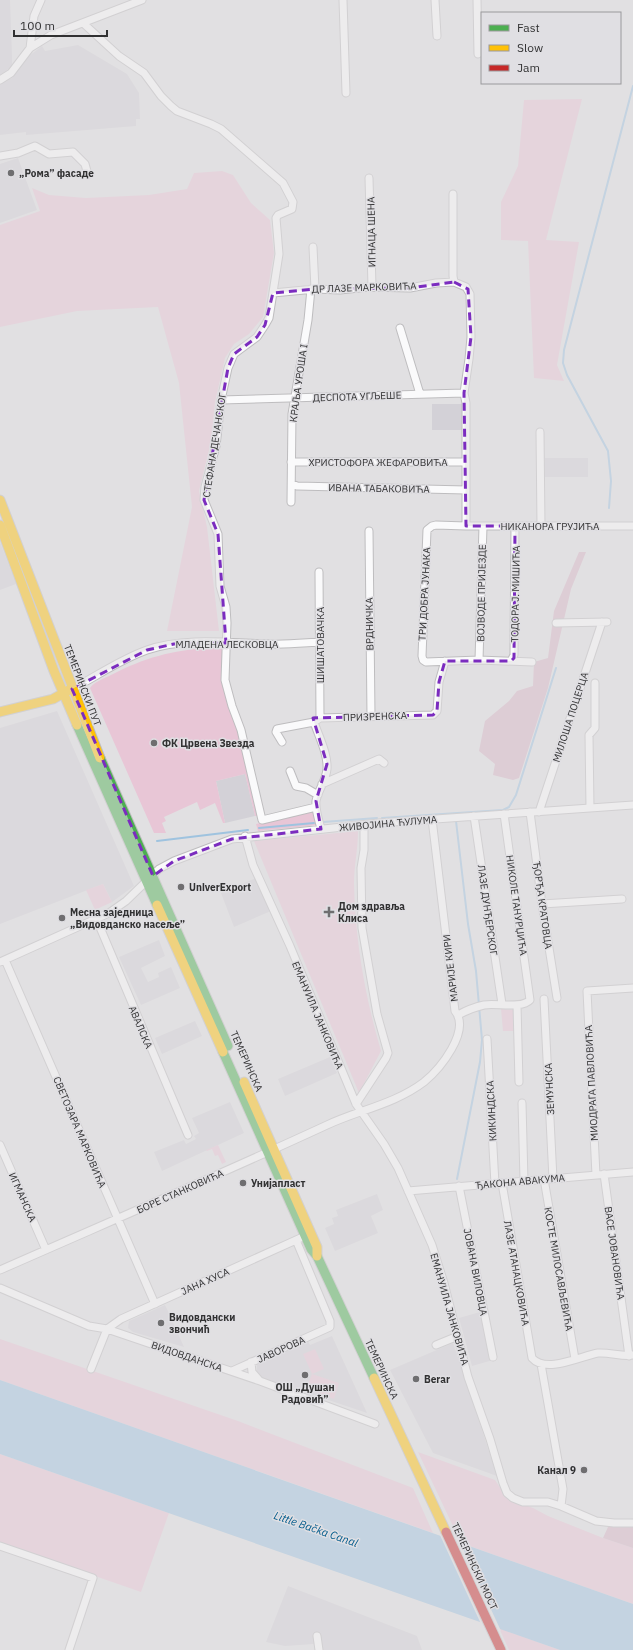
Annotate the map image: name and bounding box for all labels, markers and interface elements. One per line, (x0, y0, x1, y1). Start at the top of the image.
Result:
scale bar (14, 12, 107, 38)
legend (481, 12, 621, 84)
text: 100 m (20, 18, 55, 33)
text: Fast (517, 20, 540, 35)
text: Slow (517, 40, 543, 55)
text: Jam (517, 60, 540, 75)
place label: „Рома” фасаде (19, 167, 94, 180)
marker: „Рома” фасаде (6, 168, 16, 178)
street label: ИГНАЦА ШЕНА (364, 196, 379, 267)
street label: ДР ЛАЗЕ МАРКОВИЋА (311, 279, 417, 296)
street label: КРАЉА УРОША I (287, 343, 310, 423)
street label: ДЕСПОТА УГЉЕШЕ (312, 388, 402, 405)
street label: СТЕФАНА ДЕЧАНСКОГ (200, 392, 229, 498)
street label: ХРИСТОФОРА ЖЕФАРОВИЋА (308, 456, 448, 469)
street label: ИВАНА ТАБАКОВИЋА (328, 481, 430, 496)
street label: НИКАНОРА ГРУЈИЋА (501, 520, 600, 533)
street label: ВОЈВОДЕ ПРИЈЕЗДЕ (474, 544, 489, 642)
street label: ТОДОРА Ј. МИШИЋА (508, 545, 523, 643)
street label: ТРИ ДОБРА ЈУНАКА (416, 546, 433, 641)
street label: ВРДНИЧКА (363, 597, 376, 651)
street label: ШИШАТОВАЧКА (314, 606, 327, 683)
street label: МЛАДЕНА ЛЕСКОВЦА (175, 638, 279, 651)
street label: ТЕМЕРИНСКИ ПУТ (61, 642, 104, 728)
street label: МИЛОША ПОЦЕРЦА (550, 670, 591, 764)
street label: ПРИЗРЕНСКА (343, 709, 408, 724)
place label: ФК Црвена Звезда (162, 737, 255, 750)
marker: ФК Црвена Звезда (149, 738, 159, 748)
street label: ЖИВОЈИНА ЋУЛУМА (338, 813, 438, 834)
street label: НИКОЛЕ ТАНУРЏИЋА (503, 854, 530, 957)
street label: ЂОРЂА КРАТОВЦА (530, 860, 555, 950)
street label: ЛАЗЕ ДУНЂЕРСКОГ (475, 864, 500, 956)
place label: UniverExport (189, 881, 251, 894)
marker: UniverExport (176, 882, 186, 892)
place label: Дом здравља Клиса (338, 900, 405, 925)
place label: Месна заједница „Видовданско насеље” (70, 906, 185, 931)
marker: Дом здравља Клиса (323, 906, 335, 918)
marker: Месна заједница „Видовданско насеље” (57, 913, 67, 923)
street label: МАРИЈЕ КИРИ (440, 934, 461, 1002)
street label: ЕМАНУИЛА ЈАНКОВИЋА (289, 959, 346, 1072)
street label: АВАЛСКА (126, 1004, 156, 1051)
street label: МИОДРАГА ПАВЛОВИЋА (582, 1024, 601, 1141)
street label: ТЕМЕРИНСКА (227, 1029, 266, 1094)
street label: ЗЕМУНСКА (542, 1062, 557, 1115)
street label: СВЕТОЗАРА МАРКОВИЋА (50, 1075, 109, 1190)
street label: КИКИНДСКА (483, 1080, 500, 1142)
street label: БОРЕ СТАНКОВИЋА (135, 1166, 226, 1216)
street label: ИГМАНСКА (6, 1170, 39, 1225)
street label: ЂАКОНА АВАКУМА (475, 1171, 566, 1192)
place label: Унијапласт (251, 1177, 306, 1190)
marker: Унијапласт (238, 1178, 248, 1188)
street label: КОСТЕ МИЛОСАВЉЕВИЋА (541, 1206, 576, 1333)
street label: ВАСЕ ЈОВАНОВИЋА (602, 1206, 628, 1301)
street label: ЛАЗЕ АТАНАЦКОВИЋА (501, 1219, 532, 1327)
street label: ЈОВАНА ВИЛОВЦА (461, 1227, 490, 1317)
street label: ЕМАНУИЛА ЈАНКОВИЋА (427, 1252, 472, 1367)
street label: ЈАНА ХУСА (179, 1265, 232, 1298)
place label: Видовдански звончић (169, 1311, 235, 1336)
marker: Видовдански звончић (156, 1318, 166, 1328)
street label: ЈАВОРОВА (255, 1333, 308, 1366)
street label: ТЕМЕРИНСКА (362, 1337, 401, 1402)
street label: ВИДОВДАНСКА (150, 1338, 225, 1375)
marker: ОШ „Душан Радовић” (300, 1370, 310, 1380)
place label: Berar (424, 1373, 450, 1386)
marker: Berar (411, 1374, 421, 1384)
place label: ОШ „Душан Радовић” (275, 1381, 335, 1406)
place label: Канал 9 (537, 1464, 576, 1477)
marker: Канал 9 (579, 1465, 589, 1475)
water label: Little Bačka Canal (272, 1508, 360, 1550)
street label: ТЕМЕРИНСКИ МОСТ (449, 1520, 501, 1612)

